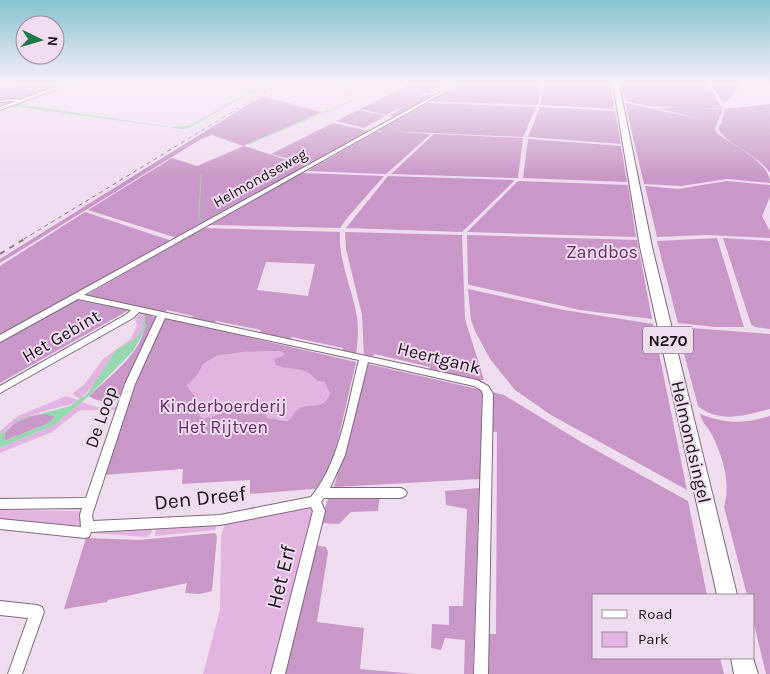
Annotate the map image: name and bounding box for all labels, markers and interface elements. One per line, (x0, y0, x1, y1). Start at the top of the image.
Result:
north arrow (15, 15, 65, 65)
text: N (44, 35, 61, 47)
street label: Helmondseweg (210, 144, 311, 211)
park label: Zandbos (566, 241, 638, 263)
street label: Het Gebint (18, 305, 104, 367)
road number: N270 (643, 326, 693, 354)
street label: Heertgank (395, 337, 483, 379)
street label: Helmondsingel (666, 379, 716, 505)
street label: De Loop (80, 383, 122, 451)
park label: Kinderboerderij Het Rijtven (159, 395, 287, 438)
street label: Den Dreef (153, 481, 248, 515)
street label: Het Erf (262, 542, 301, 611)
legend (592, 594, 755, 659)
text: Road (638, 605, 673, 623)
text: Park (638, 630, 668, 648)

